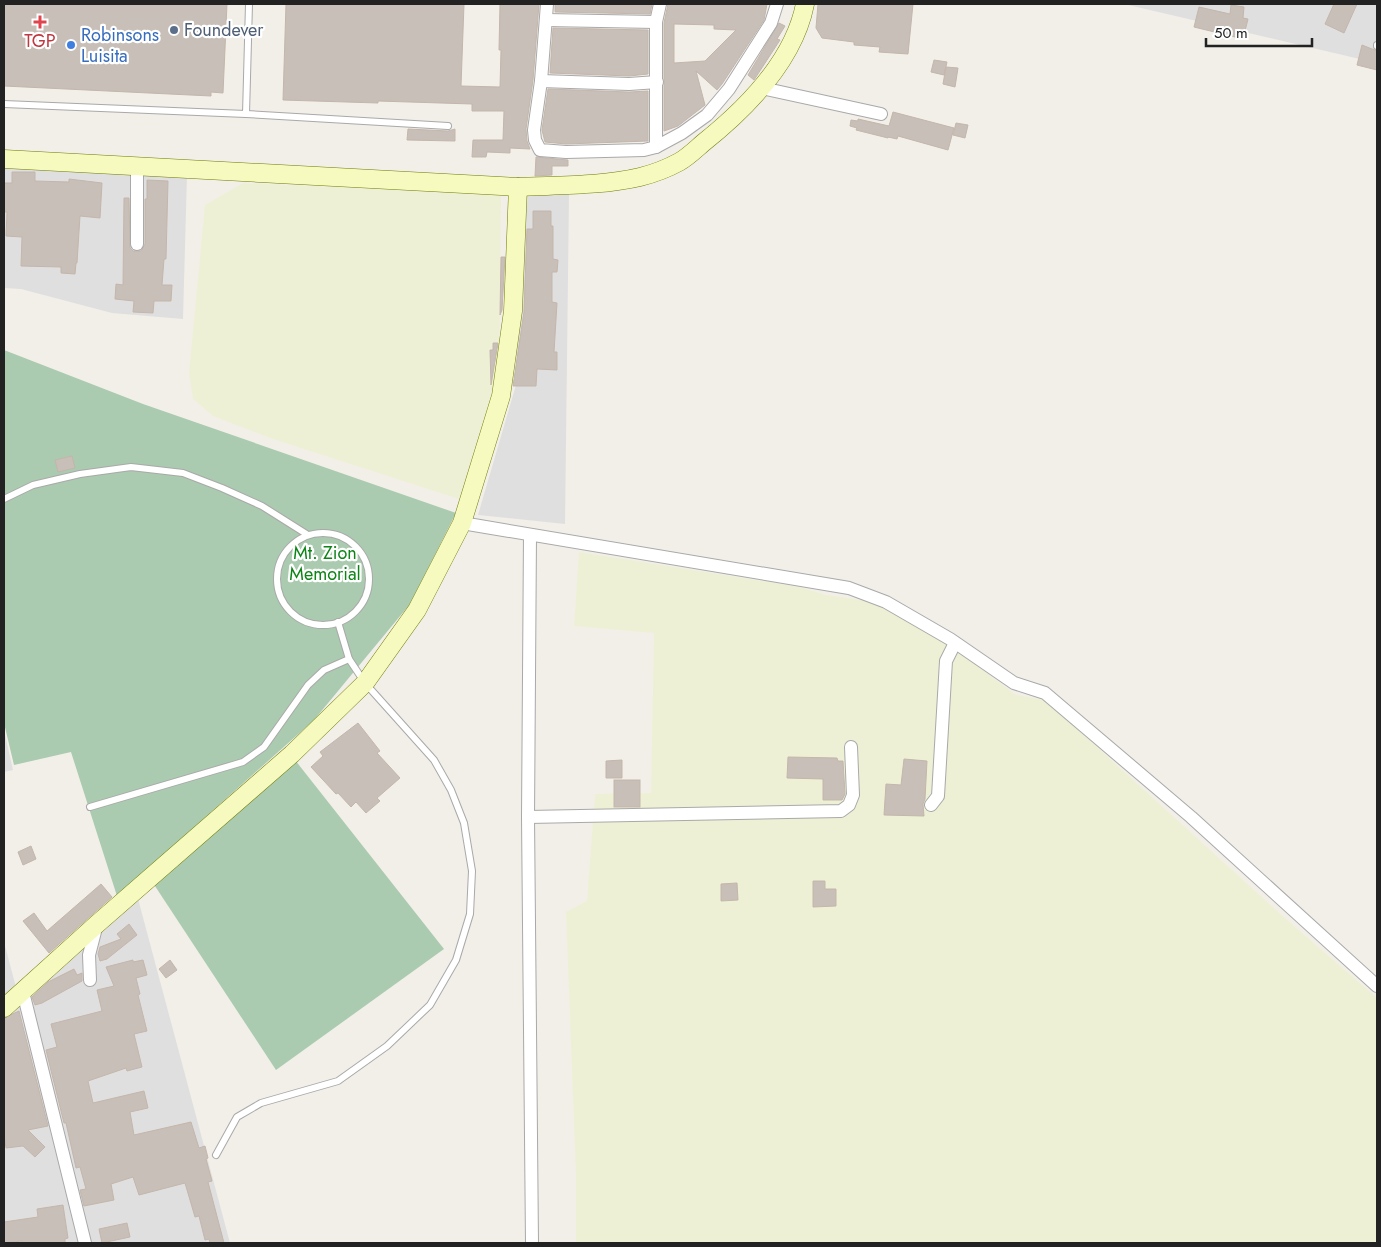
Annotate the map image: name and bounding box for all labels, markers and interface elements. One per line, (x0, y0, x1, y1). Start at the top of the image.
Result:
scale bar (1206, 15, 1312, 47)
marker: TGP (34, 16, 46, 28)
place label: Foundever (184, 17, 264, 43)
place label: Robinsons Luisita (81, 22, 159, 69)
text: 50 m (1214, 22, 1248, 44)
marker: Foundever (168, 24, 180, 36)
place label: TGP (24, 28, 56, 54)
marker: Robinsons Luisita (65, 39, 77, 51)
park label: Mt. Zion Memorial (289, 540, 361, 587)

